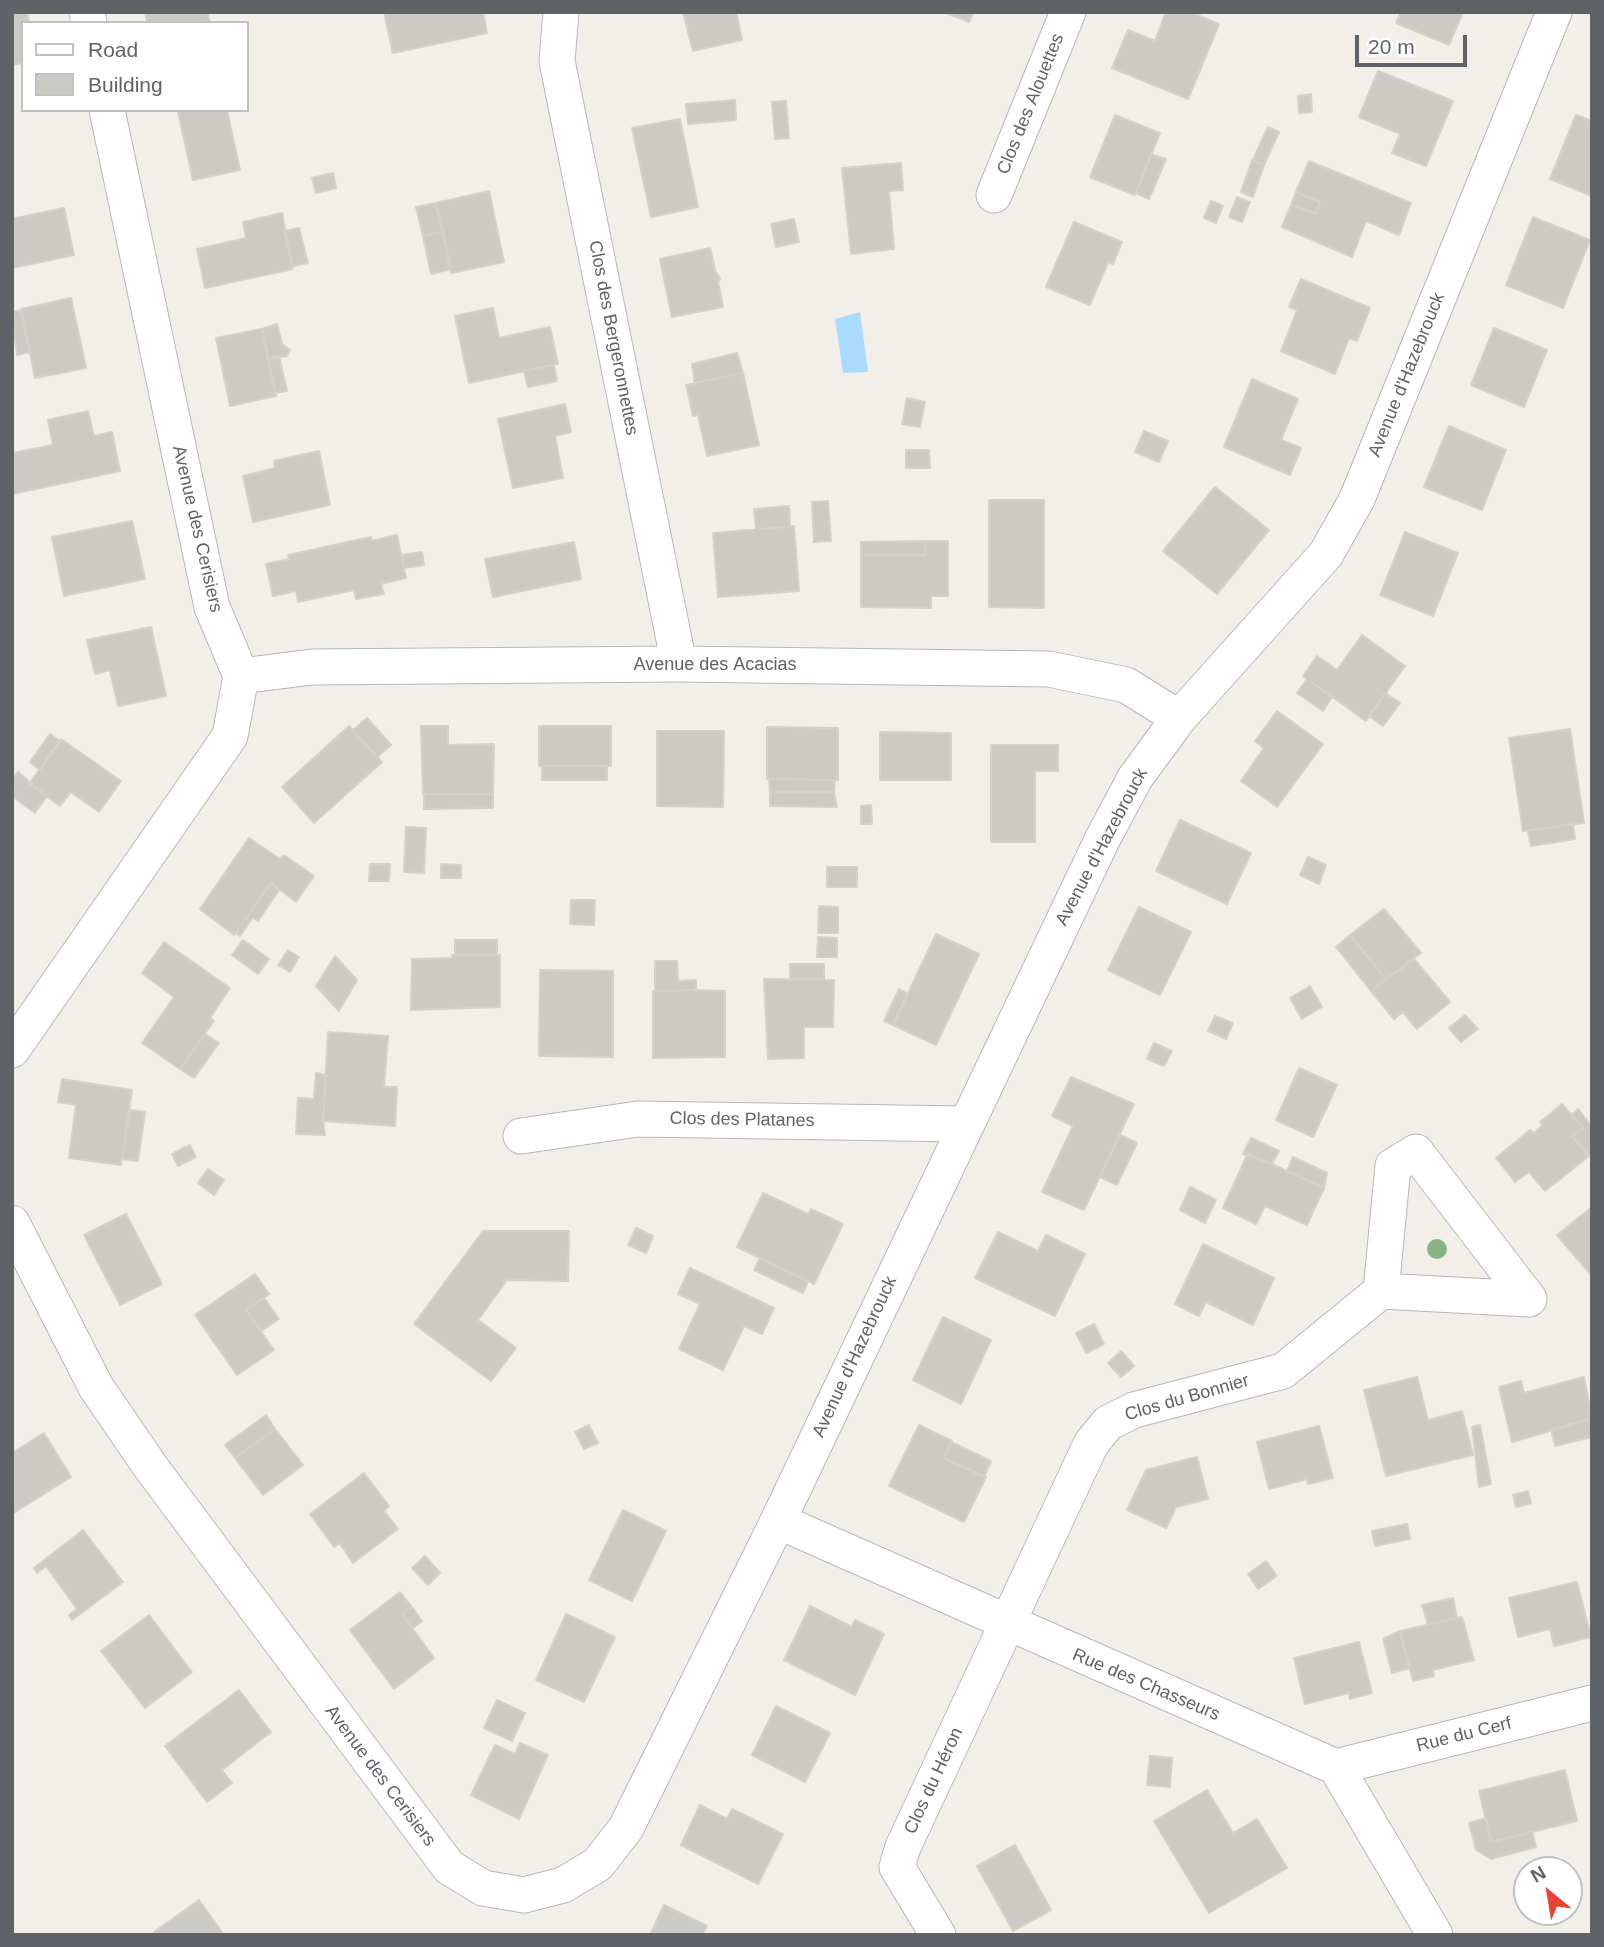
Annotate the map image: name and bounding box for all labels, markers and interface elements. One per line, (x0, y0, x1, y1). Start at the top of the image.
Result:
legend (21, 21, 248, 112)
scale bar (1359, 21, 1471, 65)
street label: Clos des Alouettes (993, 30, 1069, 178)
text: 20 m (1368, 35, 1415, 58)
text: Road (88, 38, 138, 61)
text: Building (88, 73, 163, 96)
street label: Clos des Bergeronnettes (583, 239, 643, 437)
street label: Avenue d'Hazebrouck (1364, 290, 1450, 460)
street label: Avenue des Cerisiers (167, 443, 227, 615)
street label: Avenue des Acacias (634, 654, 796, 676)
street label: Avenue d'Hazebrouck (1051, 765, 1153, 929)
street label: Clos des Platanes (669, 1108, 815, 1132)
street label: Avenue d'Hazebrouck (808, 1273, 902, 1441)
street label: Clos du Bonnier (1122, 1370, 1252, 1426)
street label: Rue des Chasseurs (1069, 1644, 1223, 1726)
street label: Avenue des Cerisiers (320, 1701, 440, 1851)
street label: Rue du Cerf (1414, 1713, 1514, 1757)
street label: Clos du Héron (900, 1724, 968, 1838)
north arrow (1513, 1856, 1583, 1926)
text: N (1527, 1862, 1549, 1887)

